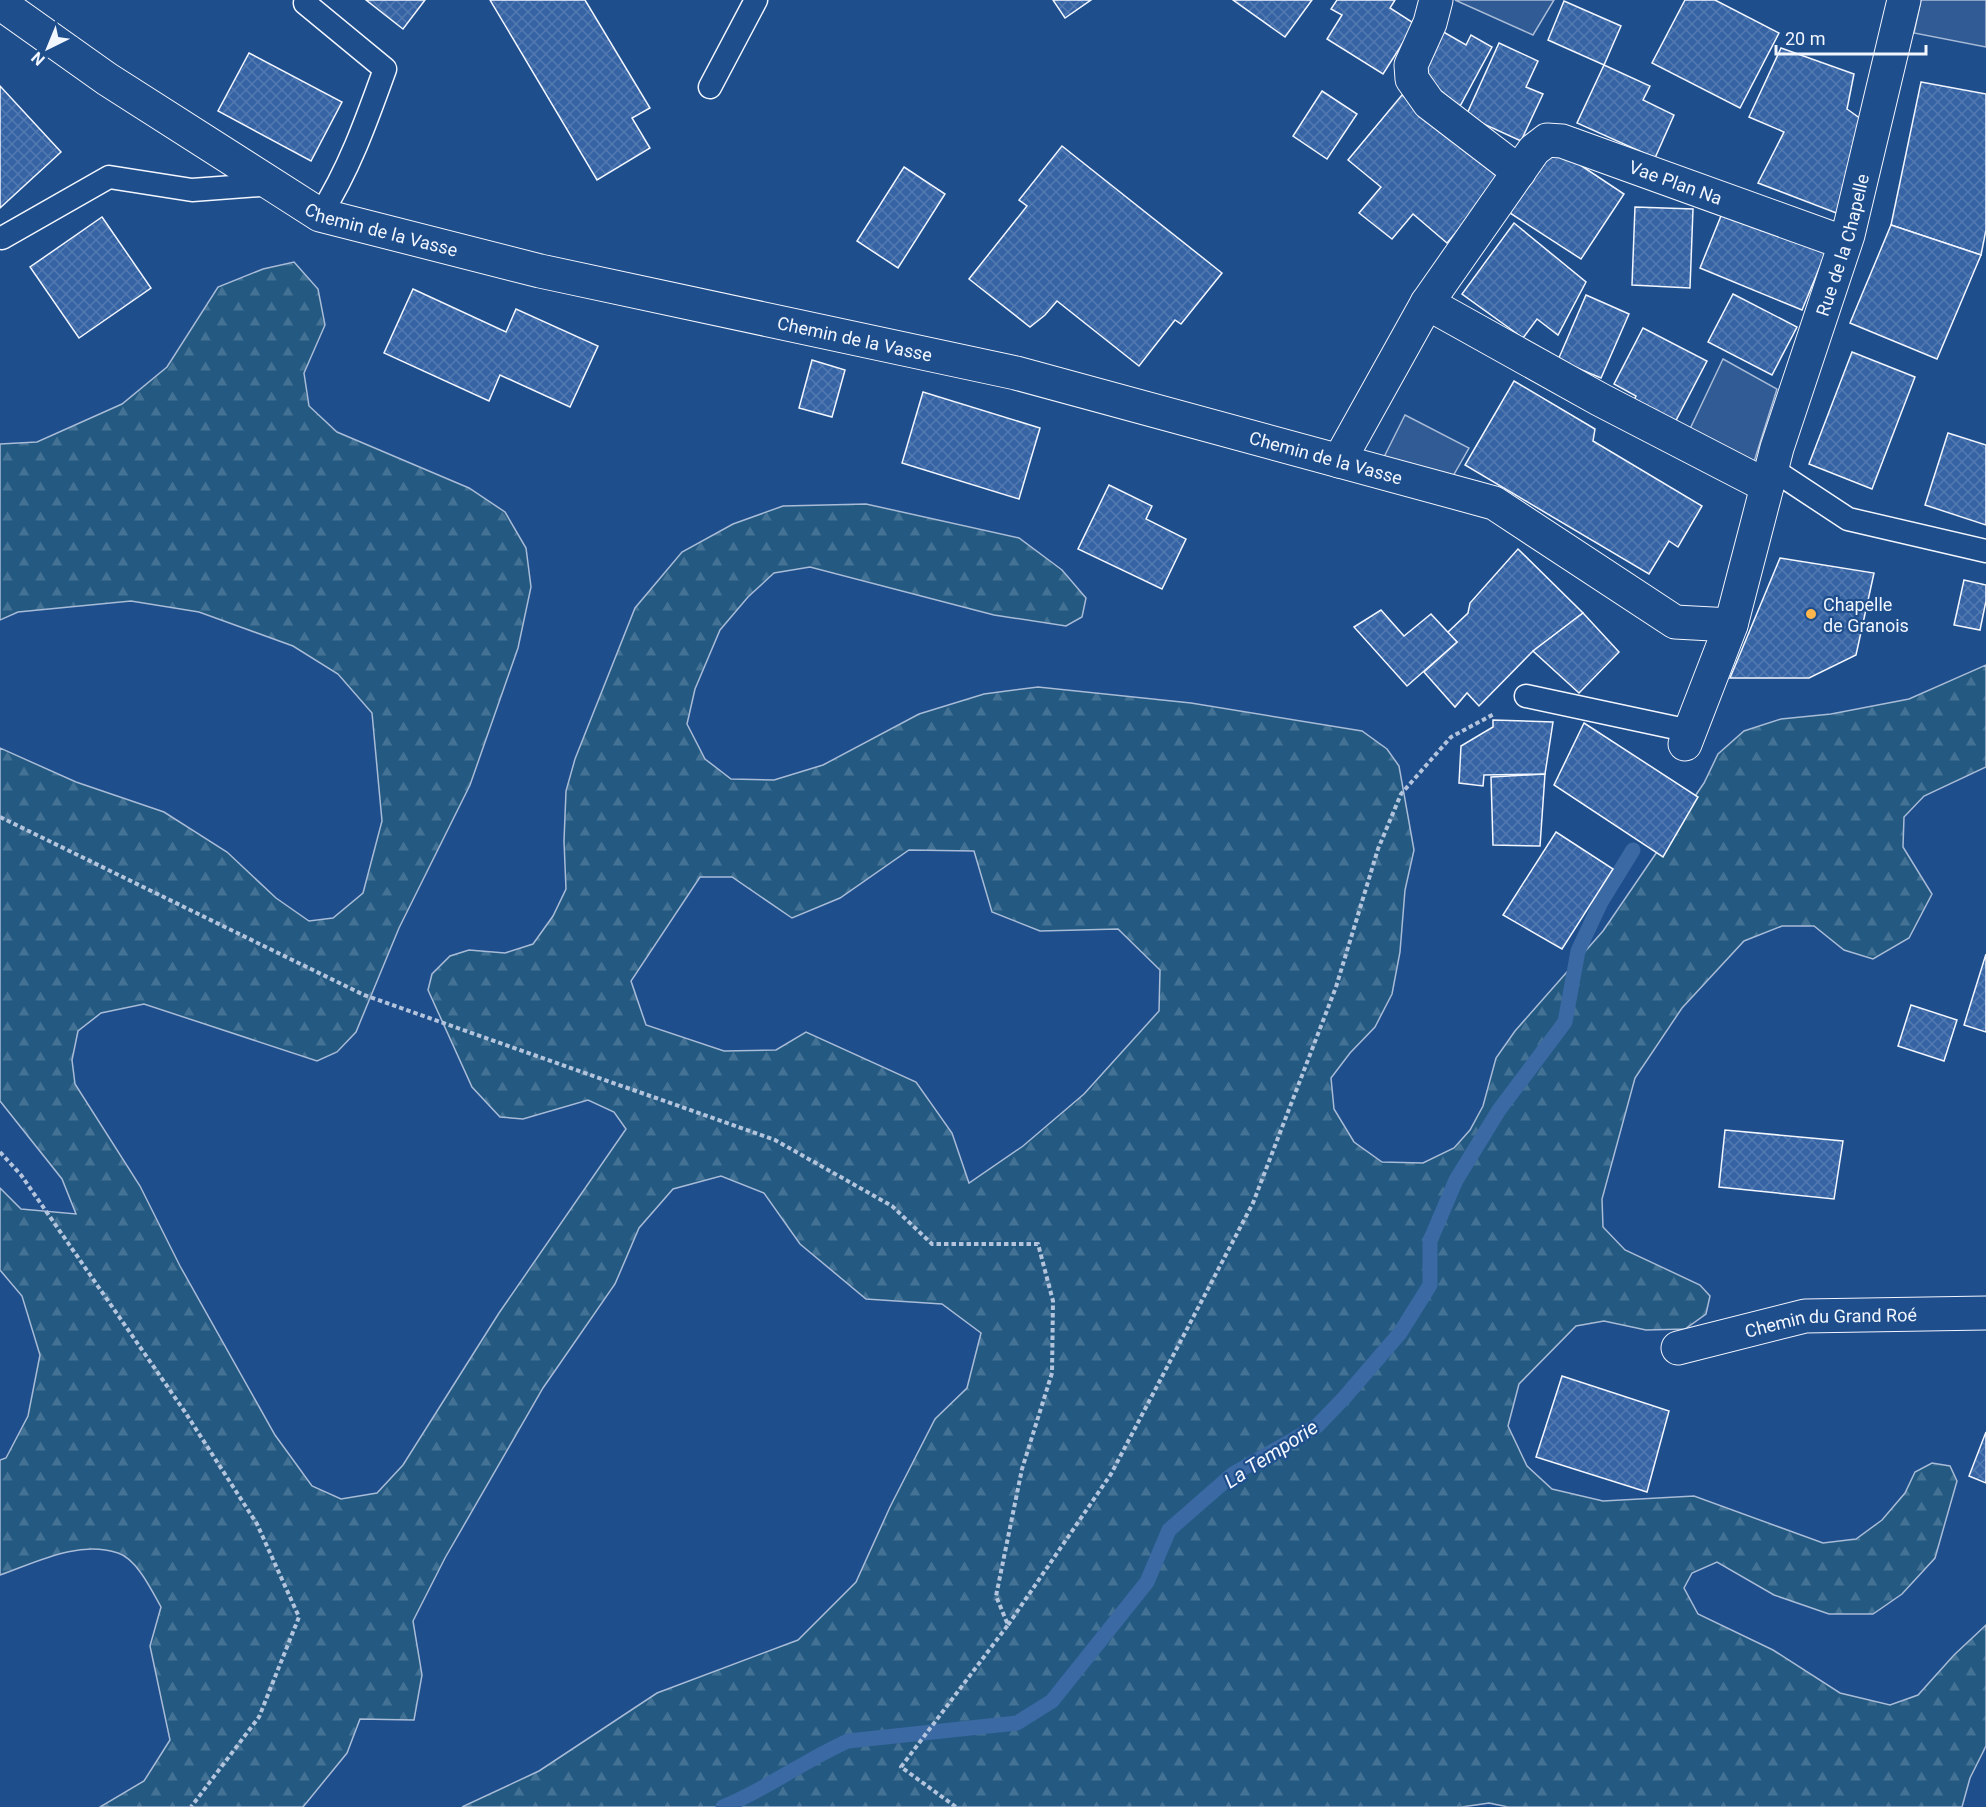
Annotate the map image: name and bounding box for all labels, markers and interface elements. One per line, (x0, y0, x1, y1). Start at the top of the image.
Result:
north arrow (18, 18, 78, 78)
scale bar (1776, 18, 1926, 56)
text: 20 m (1785, 28, 1825, 49)
text: N (28, 48, 49, 69)
street label: Vae Plan Na (1626, 156, 1725, 208)
street label: Rue de la Chapelle (1811, 172, 1873, 319)
street label: Chemin de la Vasse (301, 198, 460, 260)
street label: Chemin de la Vasse (776, 312, 934, 365)
street label: Chemin de la Vasse (1247, 426, 1405, 488)
place label: Chapelle de Granois (1823, 594, 1909, 636)
marker: Chapelle de Granois (1804, 607, 1818, 621)
street label: Chemin du Grand Roé (1743, 1304, 1917, 1341)
water label: La Temporie (1220, 1415, 1322, 1493)

